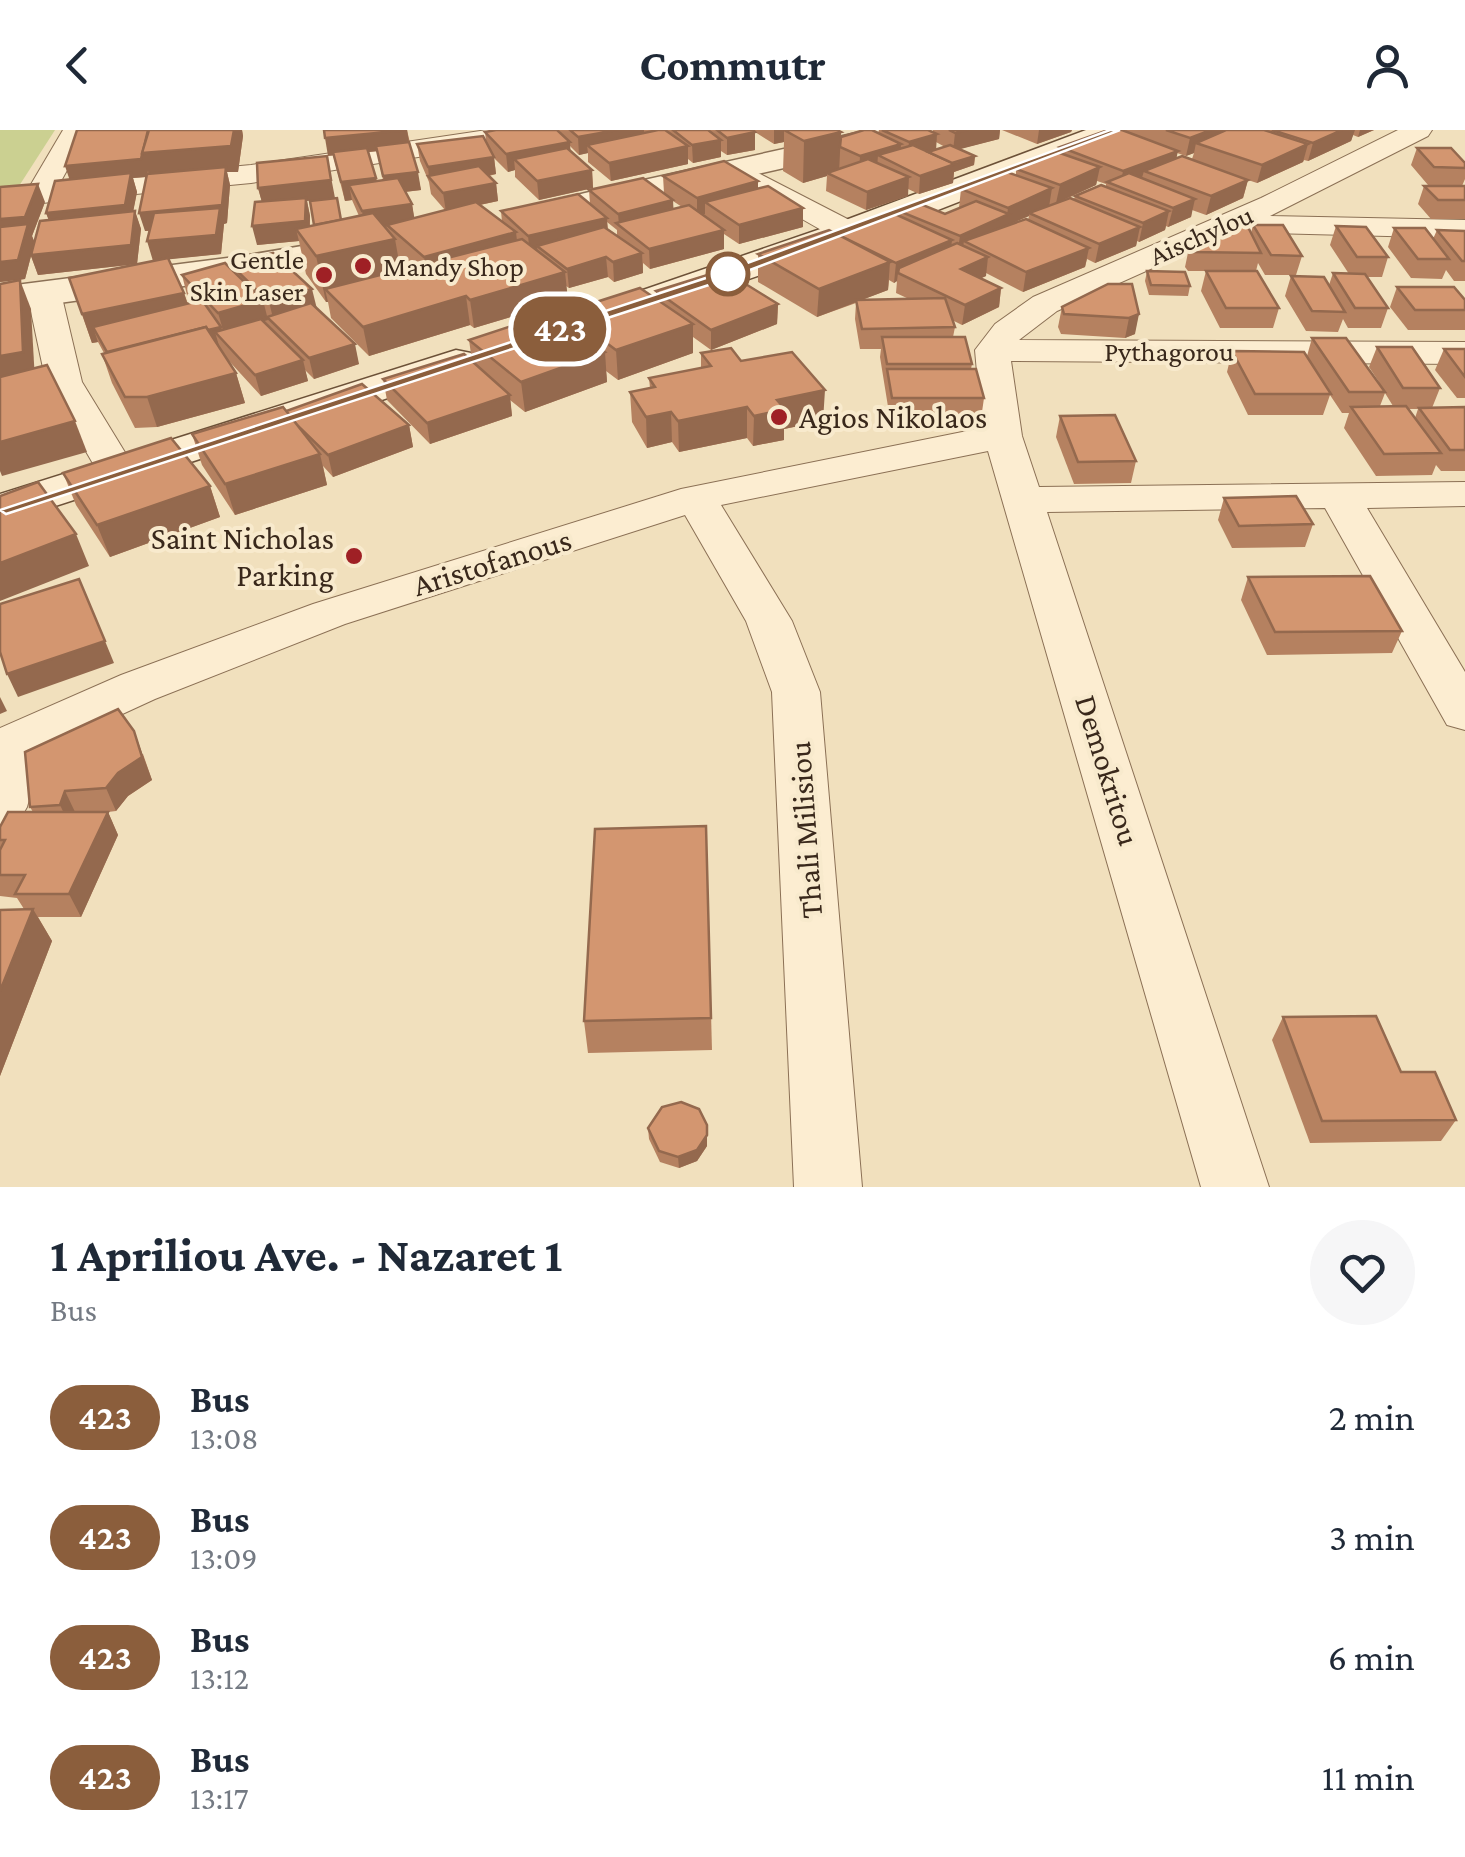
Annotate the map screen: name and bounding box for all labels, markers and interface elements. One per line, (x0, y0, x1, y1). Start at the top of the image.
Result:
icon: back (50, 38, 105, 93)
icon: person (1360, 38, 1415, 93)
text: Commutr (639, 40, 826, 90)
street label: Aischylou (1145, 198, 1258, 271)
place label: Gentle Skin Laser (190, 244, 304, 307)
place label: Mandy Shop (383, 251, 524, 282)
unlabelled marker (707, 253, 749, 295)
marker: Mandy Shop (352, 255, 374, 277)
marker: Gentle Skin Laser (313, 264, 335, 286)
line badge: 423 (502, 296, 618, 362)
text: 423 (533, 310, 587, 349)
street label: Pythagorou (1104, 336, 1234, 367)
place label: Agios Nikolaos (799, 399, 987, 435)
marker: Agios Nikolaos (768, 406, 790, 428)
place label: Saint Nicholas Parking (151, 520, 334, 593)
street label: Aristofanous (408, 521, 576, 603)
marker: Saint Nicholas Parking (343, 545, 365, 567)
street label: Demokritou (1068, 691, 1148, 850)
street label: Thali Milisiou (781, 740, 829, 920)
button: heart (1310, 1220, 1415, 1325)
text: 1 Apriliou Ave. - Nazaret 1 (50, 1228, 563, 1281)
text: Bus (50, 1292, 97, 1328)
text: Bus (190, 1378, 249, 1420)
text: 2 min (1329, 1396, 1415, 1438)
text: 423 (78, 1398, 132, 1437)
text: 13:08 (190, 1420, 258, 1456)
text: Bus (190, 1498, 249, 1540)
text: 3 min (1329, 1516, 1415, 1558)
text: 423 (78, 1518, 132, 1557)
text: 13:09 (190, 1540, 257, 1576)
text: Bus (190, 1618, 249, 1660)
text: 6 min (1328, 1636, 1415, 1678)
text: 423 (78, 1638, 132, 1677)
text: 13:12 (190, 1660, 249, 1696)
text: Bus (190, 1738, 249, 1780)
text: 11 min (1322, 1756, 1415, 1798)
text: 423 (78, 1758, 132, 1797)
text: 13:17 (190, 1780, 249, 1816)

